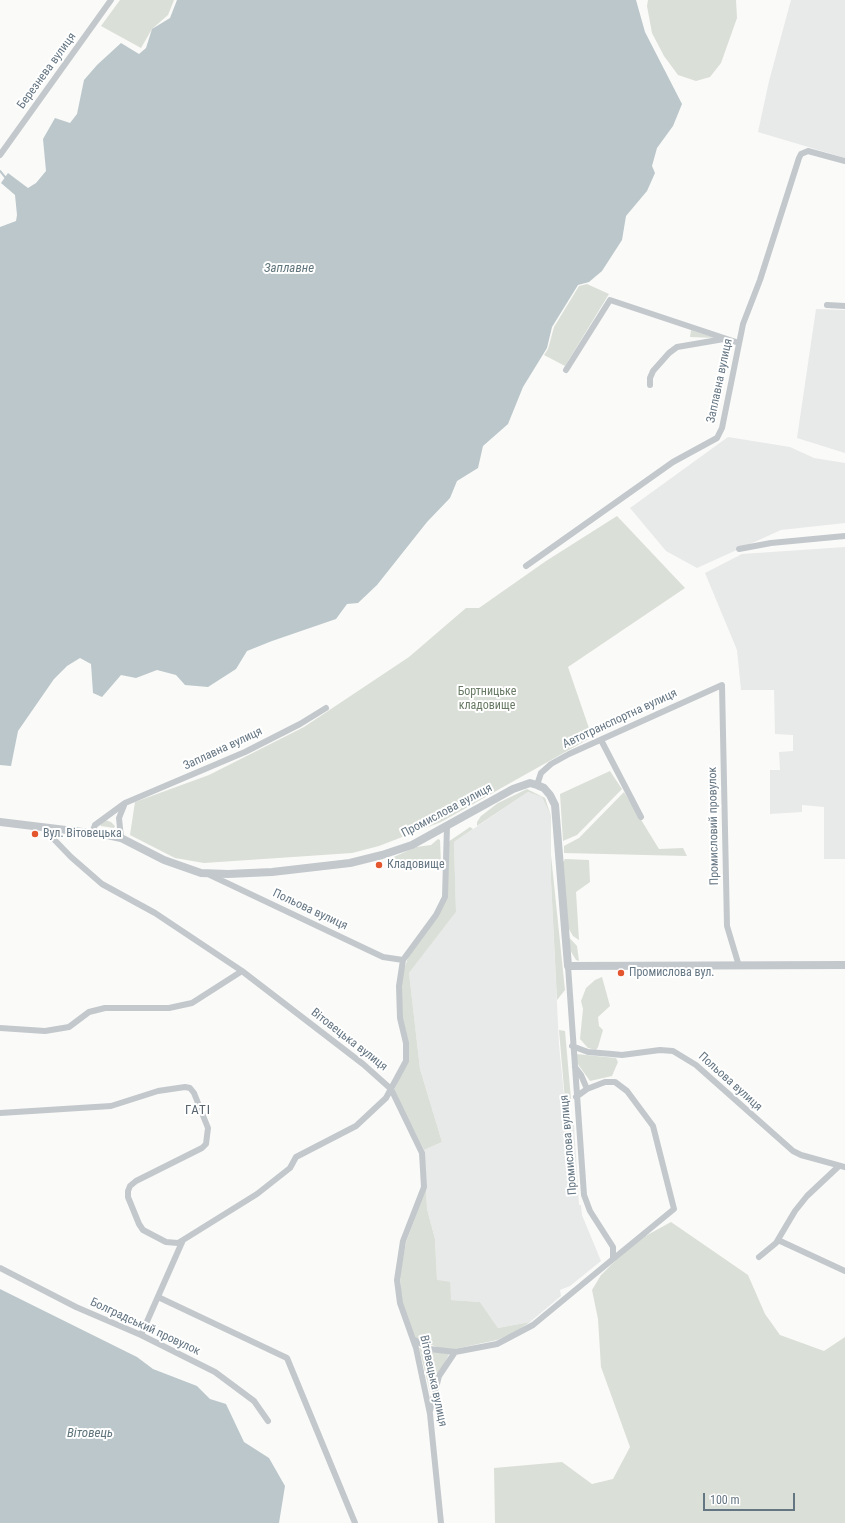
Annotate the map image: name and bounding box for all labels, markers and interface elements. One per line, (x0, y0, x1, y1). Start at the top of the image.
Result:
street label: Березнева вулиця (15, 30, 79, 112)
water label: Заплавне (264, 261, 314, 277)
street label: Заплавна вулиця (704, 338, 736, 424)
park label: Бортницьке кладовище (458, 685, 516, 713)
street label: Автотранспортна вулиця (561, 686, 679, 752)
street label: Заплавна вулиця (181, 724, 265, 774)
street label: Промисловий провулок (706, 767, 722, 885)
street label: Промислова вулиця (399, 781, 495, 841)
place label: Вул. Вітовецька (43, 827, 122, 841)
marker: Вул. Вітовецька (30, 829, 40, 839)
place label: Кладовище (387, 858, 445, 872)
marker: Кладовище (374, 860, 384, 870)
street label: Польова вулиця (270, 886, 350, 934)
place label: Промислова вул. (629, 966, 715, 980)
marker: Промислова вул. (616, 968, 626, 978)
street label: Вітовецька вулиця (308, 1006, 390, 1074)
street label: Польова вулиця (695, 1050, 765, 1114)
street label: Промислова вулиця (557, 1094, 581, 1196)
district label: ГАТІ (185, 1103, 211, 1119)
street label: Болградський провулок (88, 1295, 202, 1359)
street label: Вітовецька вулиця (416, 1334, 450, 1428)
water label: Вітовець (67, 1426, 113, 1442)
scale bar (705, 1485, 797, 1511)
text: 100 m (710, 1493, 740, 1507)

